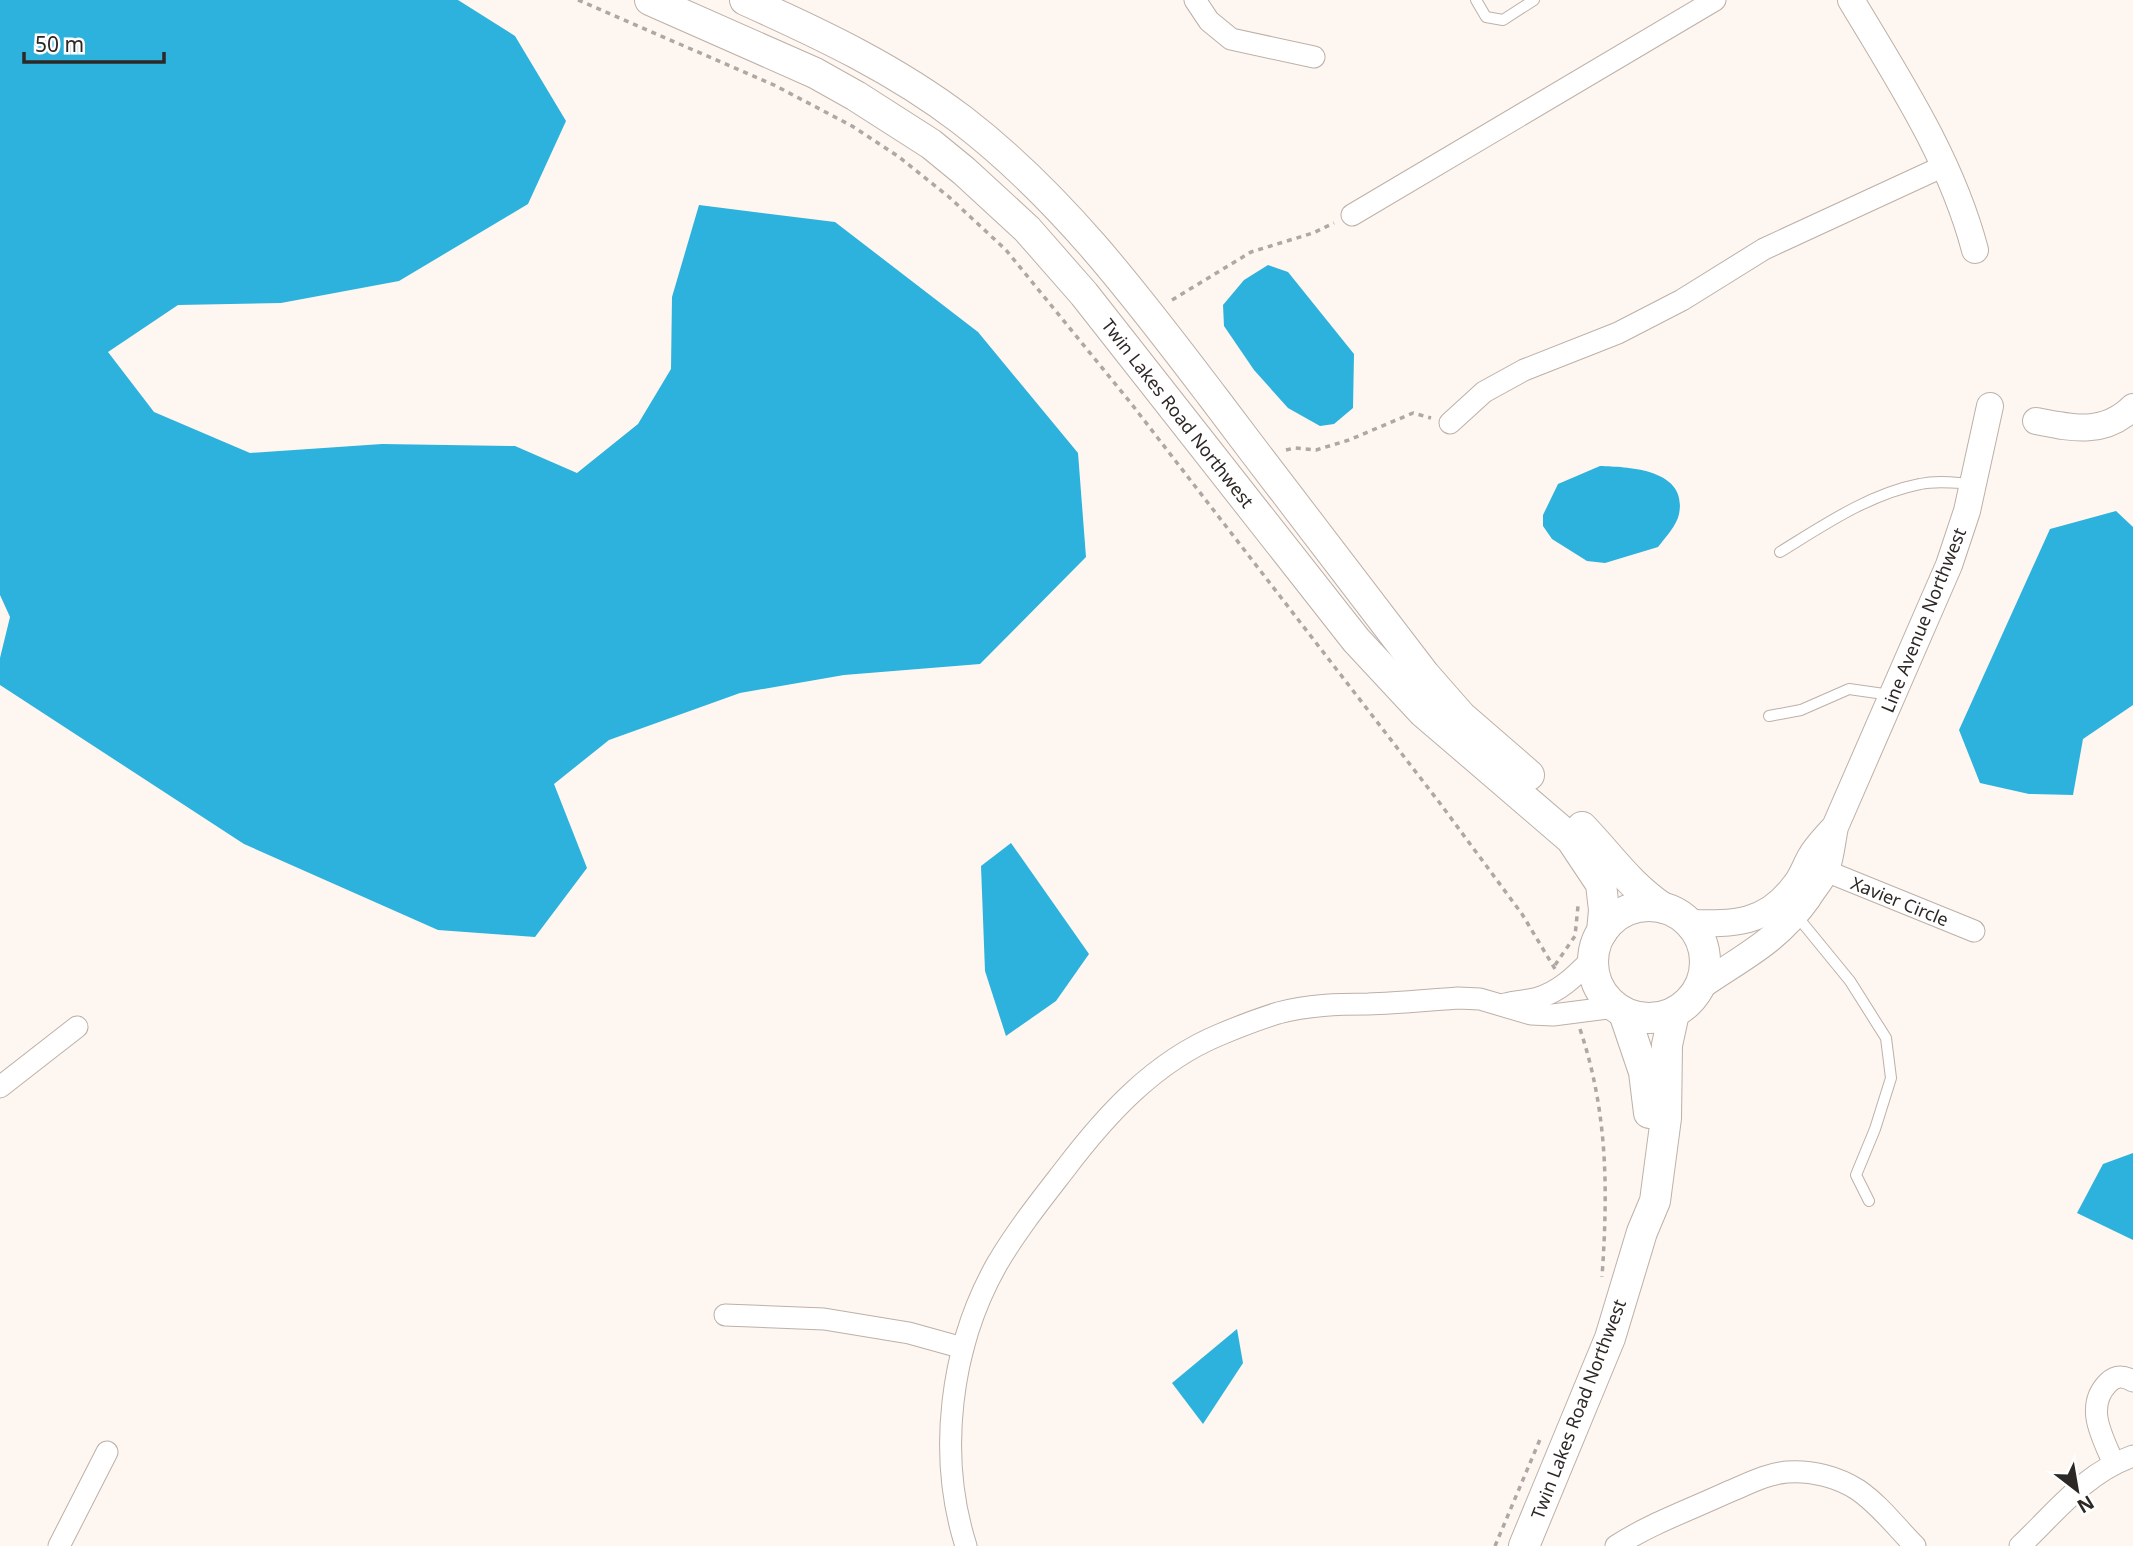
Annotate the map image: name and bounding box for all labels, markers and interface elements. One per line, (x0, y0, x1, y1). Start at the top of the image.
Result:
scale bar (24, 21, 164, 65)
text: 50 m (35, 30, 84, 58)
street label: Twin Lakes Road Northwest (1097, 313, 1260, 513)
street label: Line Avenue Northwest (1875, 524, 1971, 716)
street label: Xavier Circle (1848, 871, 1952, 931)
street label: Twin Lakes Road Northwest (1525, 1295, 1631, 1522)
north arrow (2042, 1455, 2112, 1525)
text: N (2072, 1489, 2099, 1520)

